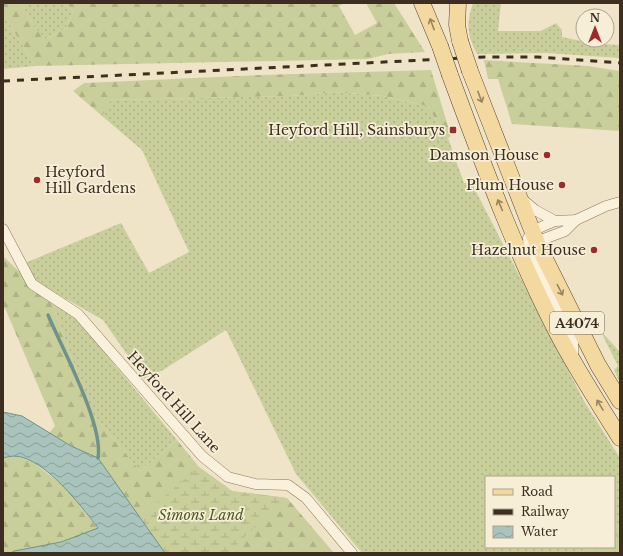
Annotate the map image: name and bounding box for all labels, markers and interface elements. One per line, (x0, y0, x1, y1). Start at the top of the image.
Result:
north arrow (575, 8, 615, 48)
text: N (590, 11, 601, 25)
one-way arrow (427, 19, 435, 31)
one-way arrow (476, 90, 484, 102)
place label: Heyford Hill, Sainsburys (268, 121, 445, 139)
marker: Heyford Hill, Sainsburys (448, 125, 458, 135)
place label: Damson House (429, 146, 539, 164)
marker: Damson House (542, 150, 552, 160)
place label: Heyford Hill Gardens (45, 163, 136, 197)
marker: Heyford Hill Gardens (32, 175, 42, 185)
place label: Plum House (466, 176, 554, 194)
marker: Plum House (557, 180, 567, 190)
one-way arrow (495, 199, 503, 211)
place label: Hazelnut House (471, 241, 586, 259)
marker: Hazelnut House (589, 245, 599, 255)
one-way arrow (557, 284, 564, 296)
road number: A4074 (550, 312, 604, 334)
street label: Heyford Hill Lane (124, 347, 224, 457)
one-way arrow (595, 399, 603, 411)
legend (485, 476, 615, 548)
text: Road (521, 484, 553, 499)
text: Railway (521, 504, 570, 519)
park label: Simons Land (158, 506, 244, 524)
text: Water (520, 524, 558, 539)

